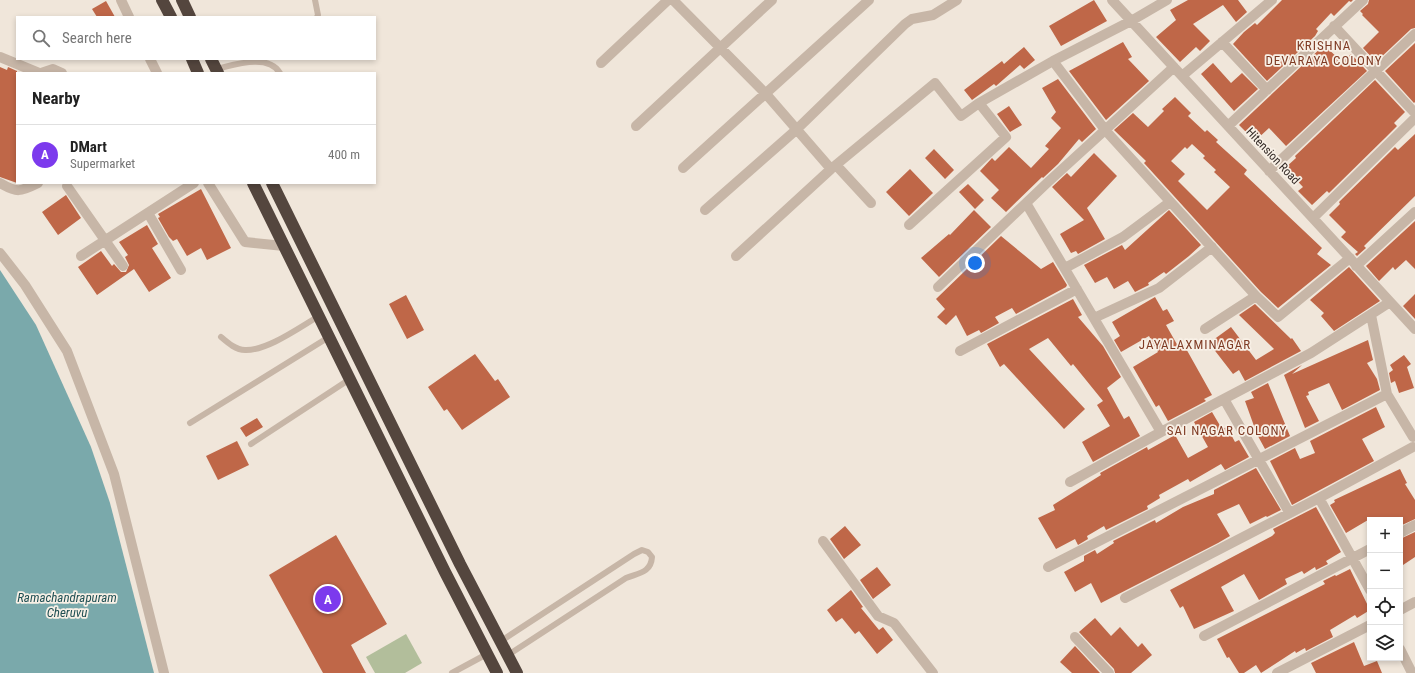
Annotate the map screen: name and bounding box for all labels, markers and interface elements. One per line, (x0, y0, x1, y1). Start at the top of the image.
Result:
search box (16, 16, 376, 60)
icon: search (30, 27, 52, 49)
text: Search here (62, 29, 132, 47)
district label: KRISHNA DEVARAYA COLONY (1265, 38, 1383, 68)
text: Nearby (32, 88, 80, 108)
street label: Hitension Road (1243, 125, 1303, 187)
text: DMart (70, 138, 107, 156)
text: A (41, 147, 49, 162)
text: 400 m (328, 147, 360, 162)
text: Supermarket (70, 156, 135, 171)
your location (965, 253, 985, 273)
district label: JAYALAXMINAGAR (1139, 337, 1251, 352)
district label: SAI NAGAR COLONY (1167, 423, 1287, 438)
map controls (1367, 517, 1403, 661)
button: + (1367, 517, 1403, 553)
button: − (1367, 553, 1403, 589)
pin: A (315, 584, 341, 614)
button: locate (1367, 589, 1403, 625)
water label: Ramachandrapuram Cheruvu (17, 590, 117, 620)
button: layers (1367, 625, 1403, 661)

